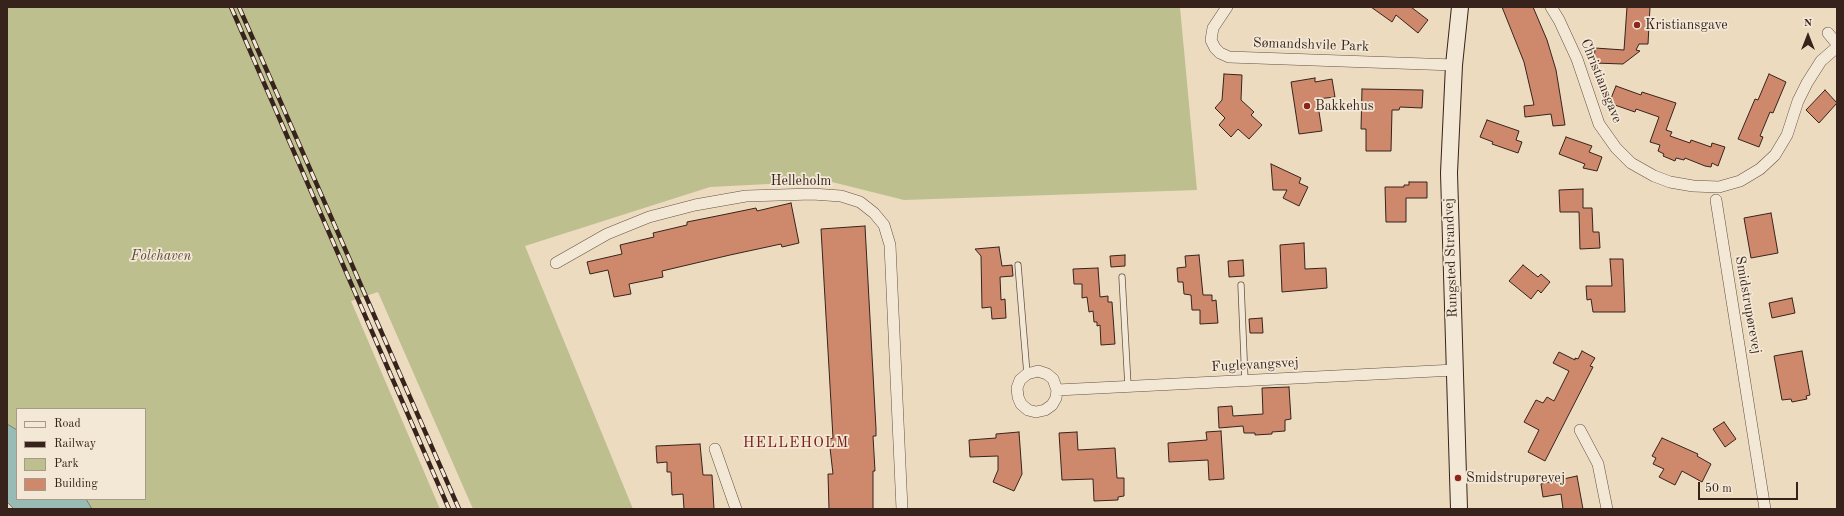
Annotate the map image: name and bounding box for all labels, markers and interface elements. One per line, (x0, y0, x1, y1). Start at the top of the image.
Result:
north arrow (1788, 16, 1828, 56)
place label: Kristiansgave (1645, 17, 1728, 33)
text: N (1804, 18, 1812, 29)
marker: Kristiansgave (1632, 20, 1642, 30)
street label: Sømandshvile Park (1253, 35, 1369, 55)
street label: Christiansgave (1577, 37, 1625, 125)
place label: Bakkehus (1315, 98, 1374, 114)
marker: Bakkehus (1302, 101, 1312, 111)
street label: Helleholm (771, 173, 831, 189)
street label: Rungsted Strandvej (1441, 198, 1461, 318)
park label: Folehaven (131, 248, 191, 264)
street label: Smidstrupørevej (1731, 255, 1765, 355)
street label: Fuglevangsvej (1211, 354, 1299, 376)
legend (16, 408, 146, 500)
text: Road (54, 418, 81, 430)
district label: HELLEHOLM (743, 434, 849, 452)
text: Railway (54, 438, 96, 450)
text: Park (54, 458, 79, 470)
place label: Smidstrupørevej (1466, 470, 1565, 486)
marker: Smidstrupørevej (1453, 473, 1463, 483)
scale bar (1700, 474, 1800, 500)
text: Building (54, 478, 98, 490)
text: 50 m (1705, 483, 1732, 495)

